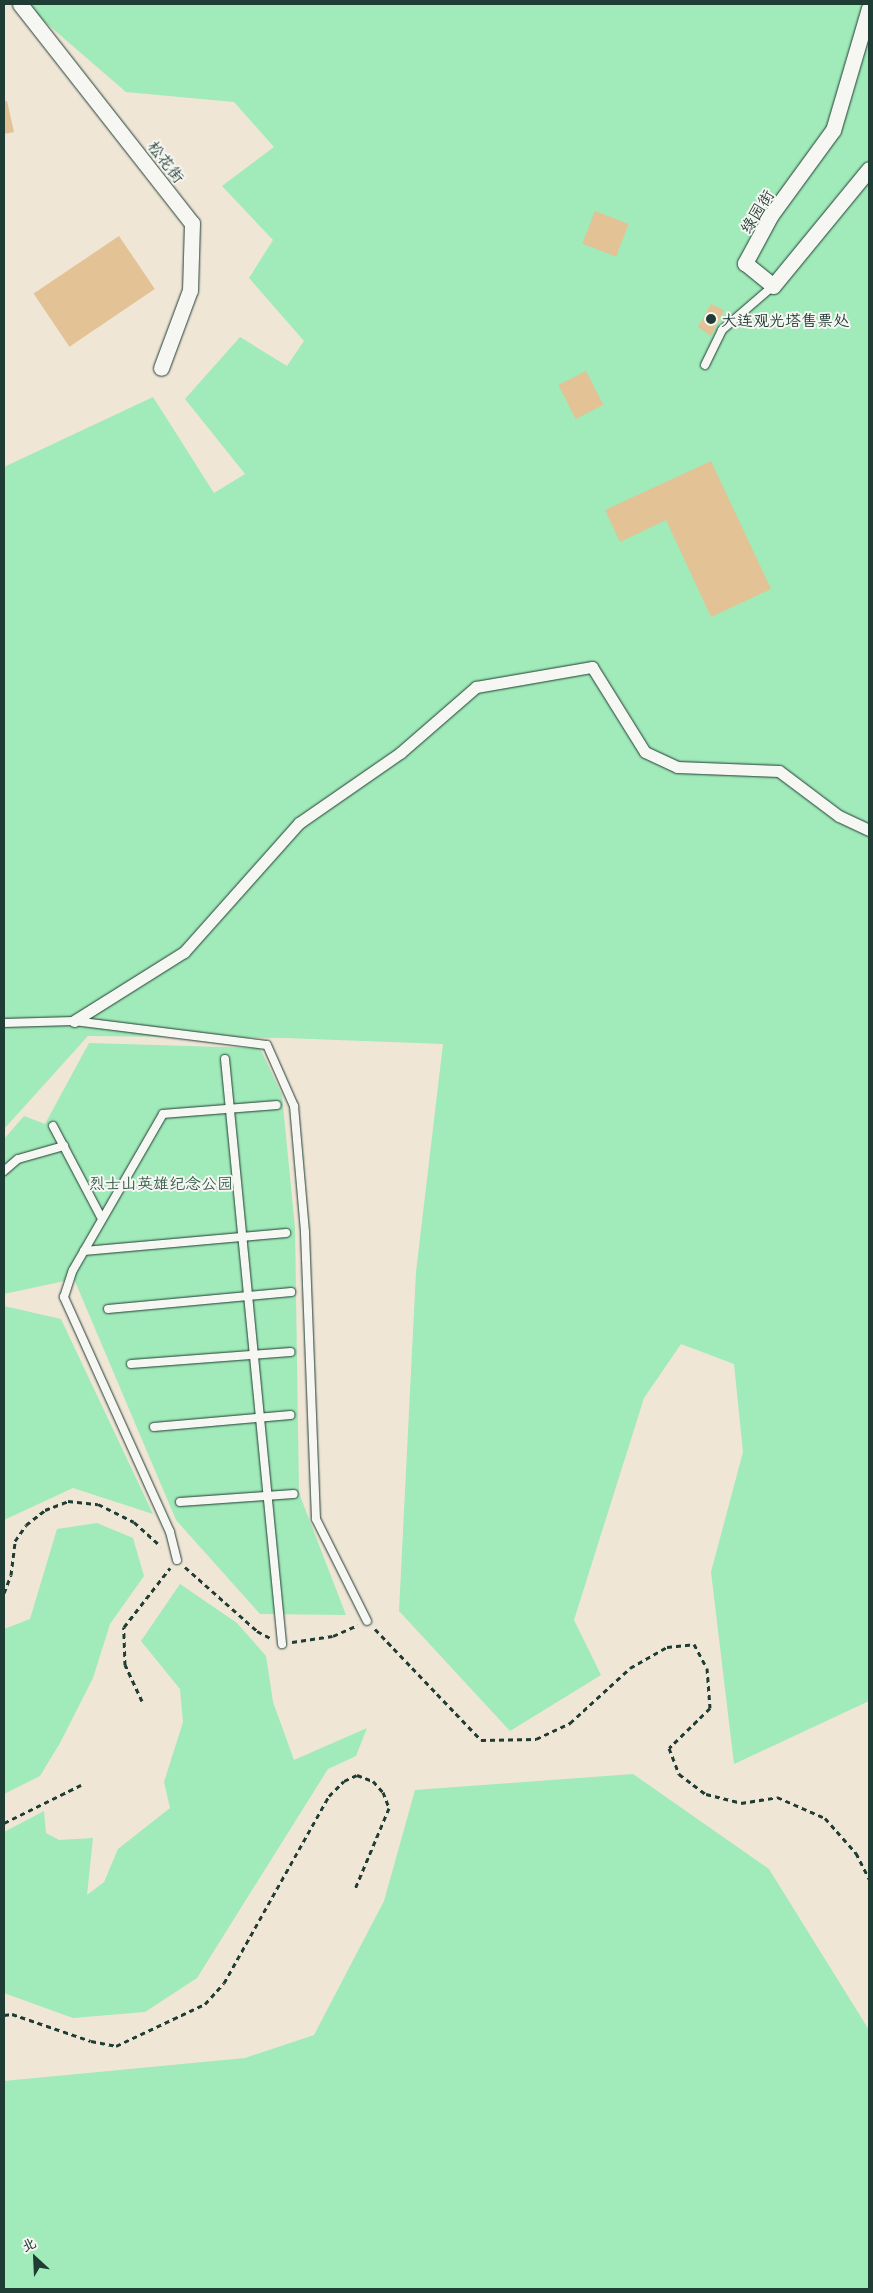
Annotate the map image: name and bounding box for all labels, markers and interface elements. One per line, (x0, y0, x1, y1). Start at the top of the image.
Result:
street label: 松花街 (145, 136, 189, 186)
street label: 绿园街 (735, 186, 777, 236)
place label: 大连观光塔售票处 (721, 309, 849, 329)
marker: 大连观光塔售票处 (705, 313, 717, 325)
park label: 烈士山英雄纪念公园 (89, 1172, 233, 1192)
text: 北 (18, 2231, 39, 2256)
north arrow (10, 2233, 60, 2283)

